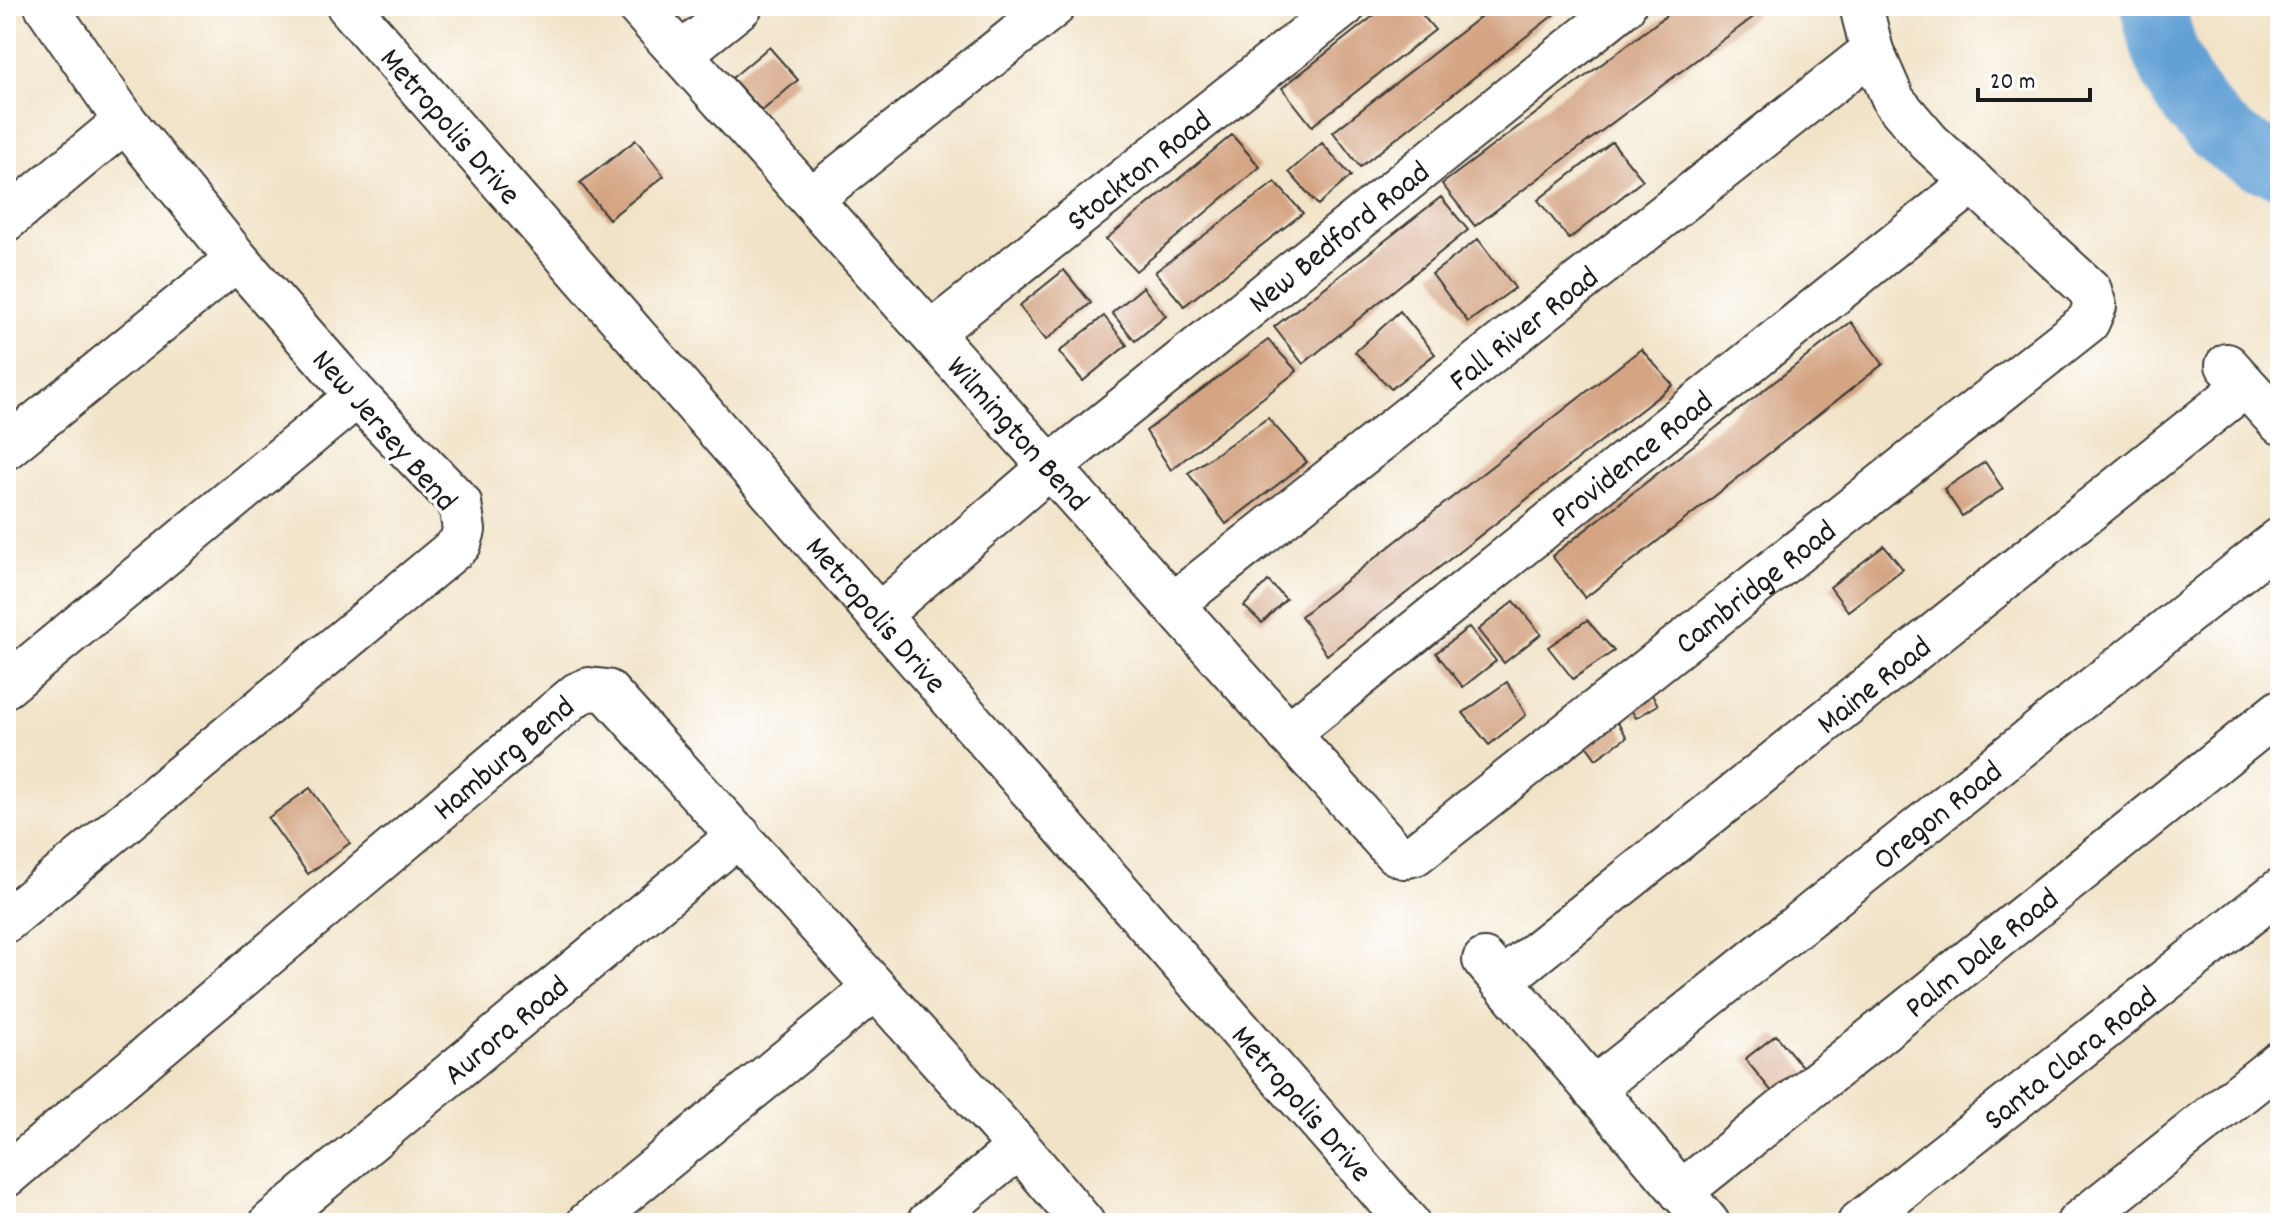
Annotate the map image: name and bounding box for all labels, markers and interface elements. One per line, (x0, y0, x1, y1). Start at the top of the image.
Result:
street label: Metropolis Drive (366, 39, 530, 217)
scale bar (1978, 52, 2090, 102)
text: 20 m (1990, 66, 2036, 100)
street label: Stockton Road (1058, 101, 1224, 245)
street label: New Bedford Road (1240, 152, 1442, 327)
street label: Fall River Road (1441, 257, 1611, 405)
street label: New Jersey Bend (299, 341, 466, 524)
street label: Wilmington Bend (933, 347, 1098, 524)
street label: Providence Road (1542, 382, 1725, 542)
street label: Cambridge Road (1667, 511, 1848, 668)
street label: Metropolis Drive (792, 528, 955, 706)
street label: Maine Road (1808, 627, 1943, 748)
street label: Hamburg Bend (425, 687, 587, 834)
street label: Oregon Road (1865, 752, 2014, 884)
street label: Palm Dale Road (1896, 879, 2071, 1032)
street label: Aurora Road (435, 967, 581, 1099)
street label: Santa Clara Road (1975, 977, 2169, 1144)
street label: Metropolis Drive (1218, 1017, 1381, 1195)

